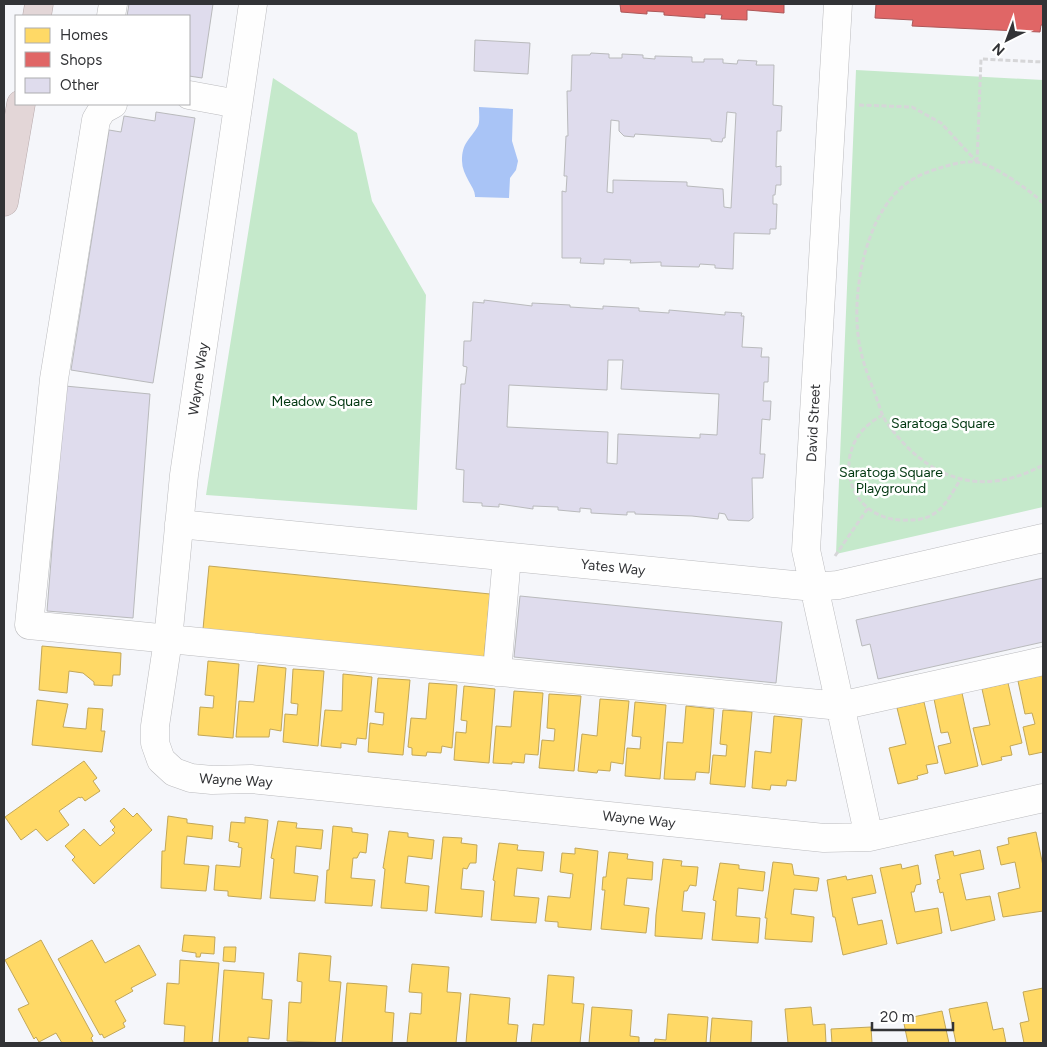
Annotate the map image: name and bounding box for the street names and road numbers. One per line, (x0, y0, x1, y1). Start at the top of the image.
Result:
street label: Wayne Way (185, 341, 212, 417)
street label: David Street (803, 384, 824, 462)
street label: Yates Way (580, 556, 647, 579)
street label: Wayne Way (199, 770, 274, 791)
street label: Wayne Way (602, 807, 677, 832)

